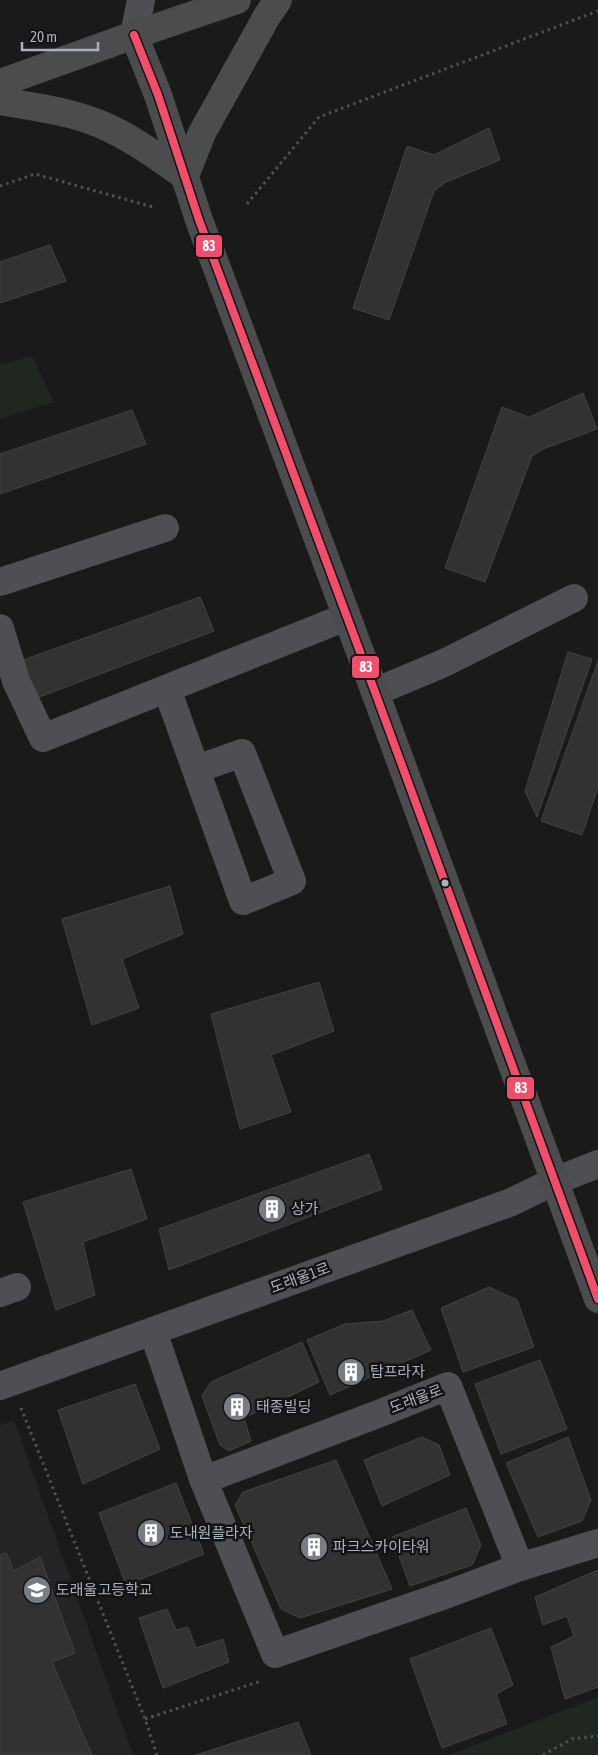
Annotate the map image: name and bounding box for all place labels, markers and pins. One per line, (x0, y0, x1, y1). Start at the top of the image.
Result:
unlabelled marker (440, 878, 450, 888)
building icon: 상가 (257, 1194, 287, 1224)
place label: 상가 (291, 1200, 319, 1217)
building icon: 탑프라자 (336, 1357, 366, 1387)
place label: 탑프라자 (370, 1363, 425, 1380)
building icon: 태종빌딩 (222, 1392, 252, 1422)
place label: 태종빌딩 (256, 1398, 311, 1415)
building icon: 도내원플라자 (136, 1518, 166, 1548)
place label: 도내원플라자 (170, 1524, 253, 1541)
building icon: 파크스카이타워 (299, 1532, 329, 1562)
place label: 파크스카이타워 (333, 1538, 430, 1555)
school or university icon: 도래울고등학교 (22, 1575, 52, 1605)
place label: 도래울고등학교 (56, 1581, 153, 1598)

